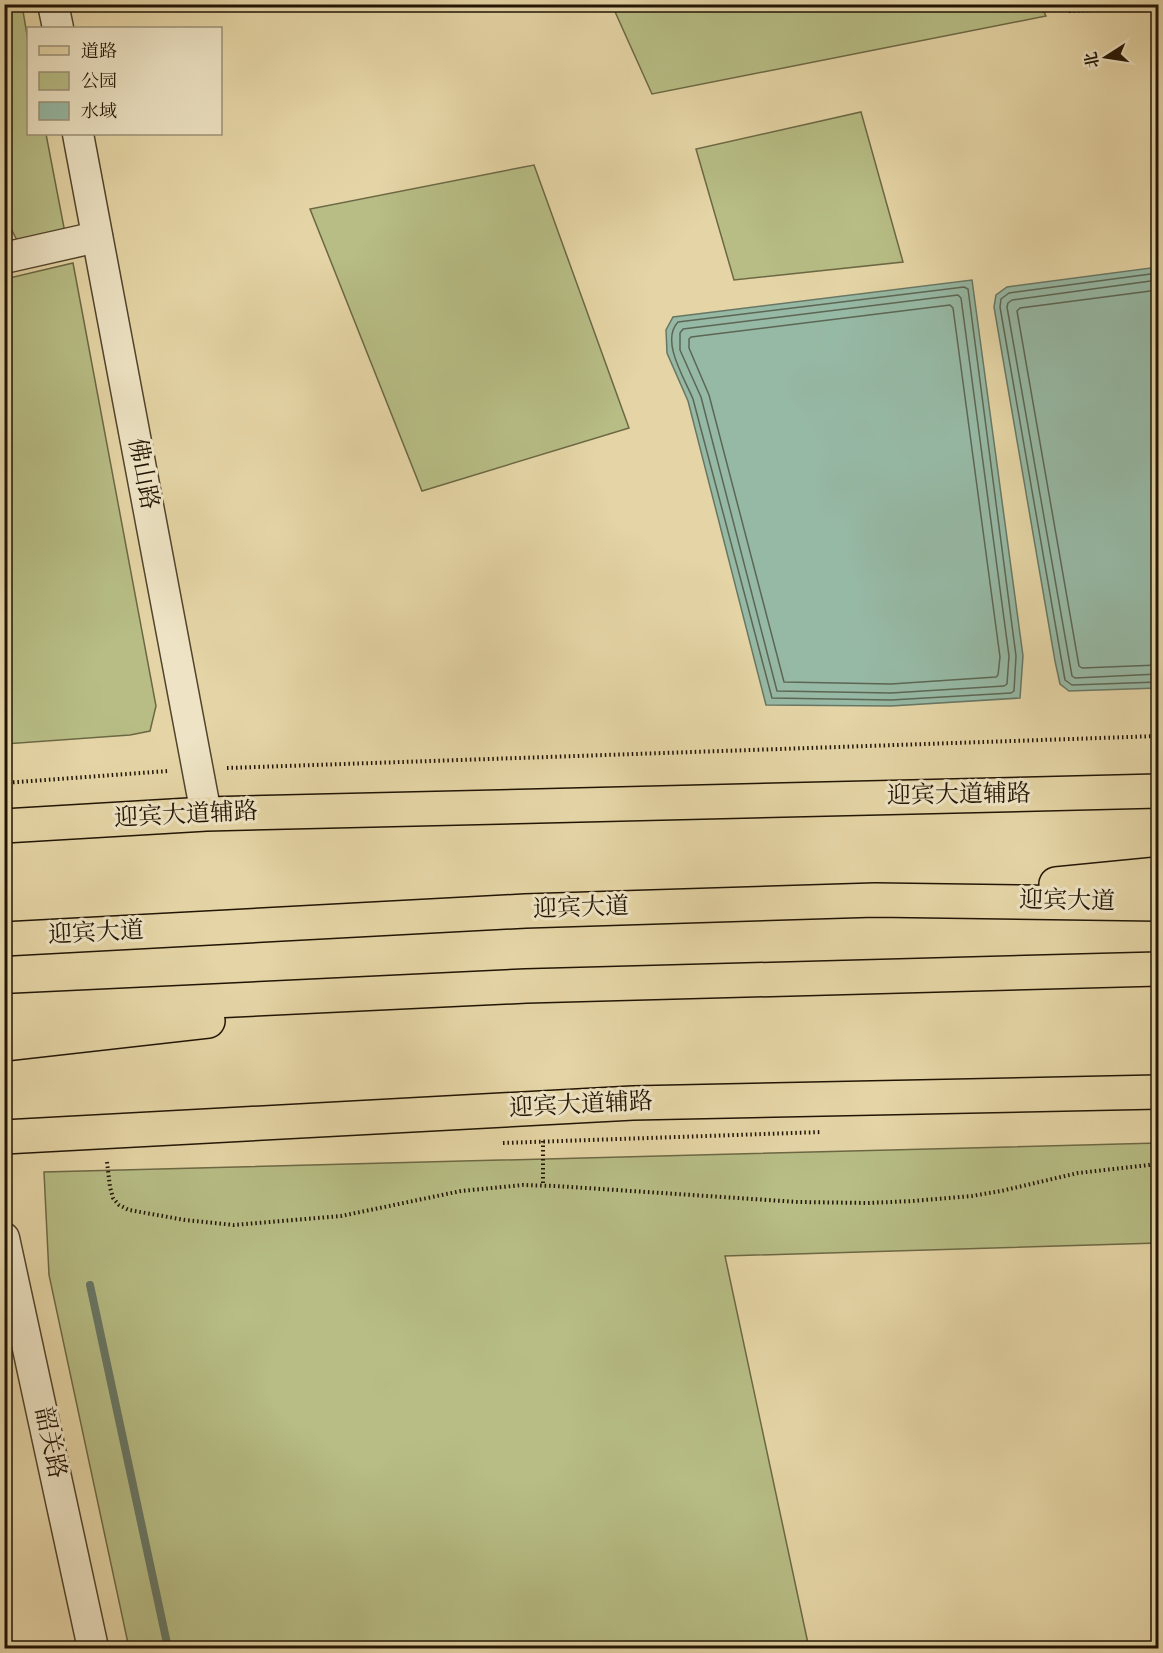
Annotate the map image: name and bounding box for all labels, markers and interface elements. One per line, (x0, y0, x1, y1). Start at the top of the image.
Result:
legend (27, 27, 222, 135)
north arrow (1076, 27, 1136, 87)
text: 道路 (81, 40, 117, 65)
text: 北 (1081, 50, 1106, 70)
text: 公园 (81, 70, 117, 95)
text: 水域 (81, 100, 117, 125)
street label: 佛山路 (118, 435, 166, 513)
street label: 迎宾大道辅路 (887, 778, 1031, 814)
street label: 迎宾大道辅路 (113, 795, 259, 837)
street label: 迎宾大道 (1019, 884, 1115, 920)
street label: 迎宾大道 (532, 890, 630, 928)
street label: 迎宾大道 (47, 915, 145, 953)
street label: 迎宾大道辅路 (508, 1085, 654, 1127)
street label: 韶关路 (25, 1404, 73, 1482)

